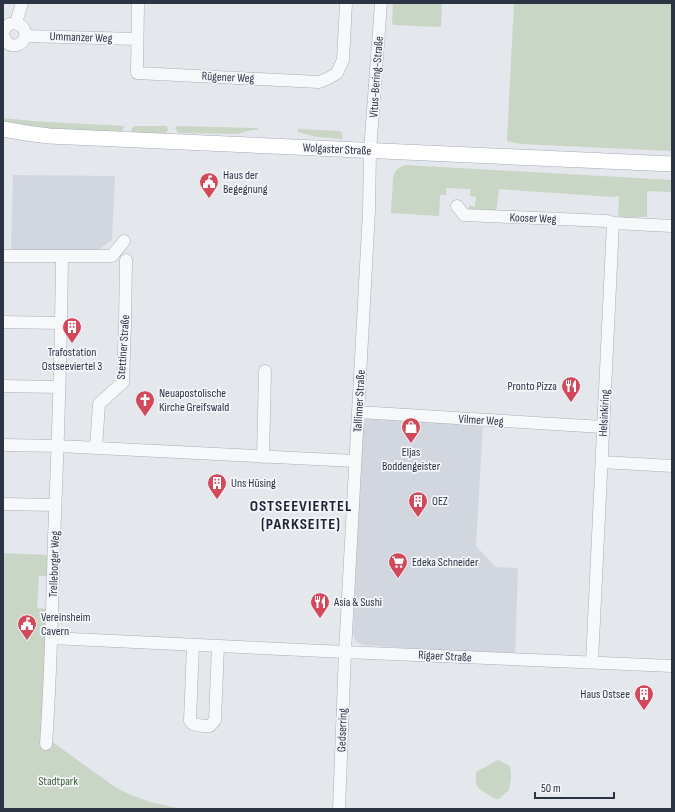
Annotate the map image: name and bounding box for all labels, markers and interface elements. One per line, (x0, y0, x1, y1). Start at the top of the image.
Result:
street label: Ummanzer Weg (49, 29, 113, 46)
street label: Vitus-Bering-Straße (366, 35, 387, 118)
street label: Rügener Weg (201, 69, 255, 86)
street label: Wolgaster Straße (302, 140, 372, 159)
place label: Haus der Begegnung (223, 168, 268, 197)
public building icon: Haus der Begegnung (198, 171, 220, 199)
street label: Kooser Weg (509, 210, 557, 227)
street label: Stettiner Straße (114, 314, 133, 380)
building icon: Trafostation Ostseeviertel 3 (61, 316, 83, 344)
place label: Trafostation Ostseeviertel 3 (42, 345, 102, 374)
street label: Tallinner Straße (350, 369, 369, 433)
restaurant icon: Pronto Pizza (560, 375, 582, 403)
place label: Pronto Pizza (507, 379, 557, 394)
place label: Neuapostolische Kirche Greifswald (159, 386, 229, 415)
church icon: Neuapostolische Kirche Greifswald (134, 389, 156, 417)
street label: Helsinkiring (596, 389, 613, 437)
street label: Vilmer Weg (458, 412, 504, 429)
shop icon: Eljas Boddengeister (400, 416, 422, 444)
place label: Eljas Boddengeister (382, 445, 441, 474)
building icon: Uns Hüsing (206, 472, 228, 500)
place label: Uns Hüsing (231, 476, 276, 491)
building icon: OEZ (407, 490, 429, 518)
place label: OEZ (432, 494, 448, 509)
district label: OSTSEEVIERTEL (PARKSEITE) (250, 497, 352, 534)
street label: Trelleborger Weg (46, 530, 63, 598)
supermarket icon: Edeka Schneider (387, 551, 409, 579)
place label: Edeka Schneider (412, 555, 479, 570)
restaurant icon: Asia & Sushi (309, 591, 331, 619)
place label: Asia & Sushi (333, 595, 382, 610)
place label: Vereinsheim Cavern (41, 610, 91, 639)
public building icon: Vereinsheim Cavern (16, 613, 38, 641)
street label: Rigaer Straße (418, 648, 472, 665)
building icon: Haus Ostsee (633, 683, 655, 711)
place label: Haus Ostsee (580, 687, 630, 702)
street label: Gedserring (334, 708, 351, 752)
park label: Stadtpark (38, 774, 78, 789)
scale bar (535, 774, 614, 800)
text: 50 m (541, 781, 561, 796)

